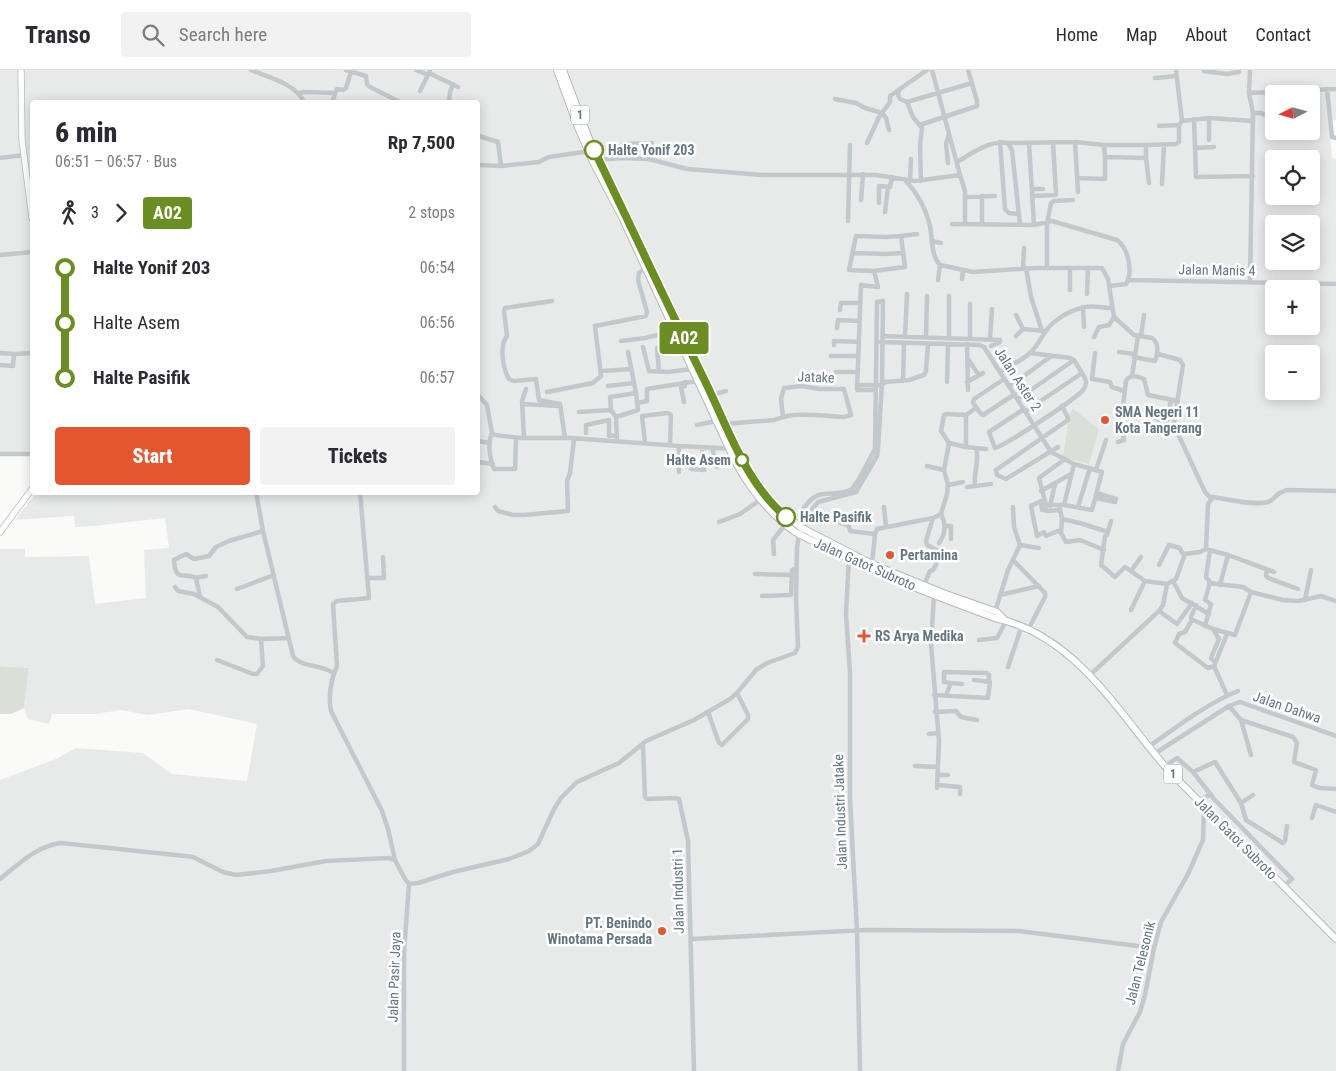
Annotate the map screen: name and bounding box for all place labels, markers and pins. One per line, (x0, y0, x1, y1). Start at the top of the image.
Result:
marker: Halte Yonif 203 (584, 140, 604, 160)
place label: Halte Yonif 203 (608, 142, 695, 158)
place label: SMA Negeri 11 Kota Tangerang (1115, 404, 1202, 436)
marker: SMA Negeri 11 Kota Tangerang (1099, 414, 1111, 426)
place label: Halte Asem (666, 452, 731, 468)
marker: Halte Asem (735, 453, 749, 467)
marker: Halte Pasifik (776, 507, 796, 527)
place label: Halte Pasifik (800, 509, 872, 525)
place label: Pertamina (900, 547, 958, 563)
marker: Pertamina (884, 549, 896, 561)
place label: RS Arya Medika (875, 628, 964, 644)
marker: RS Arya Medika (857, 629, 871, 643)
place label: PT. Benindo Winotama Persada (547, 915, 652, 947)
marker: PT. Benindo Winotama Persada (656, 925, 668, 937)

